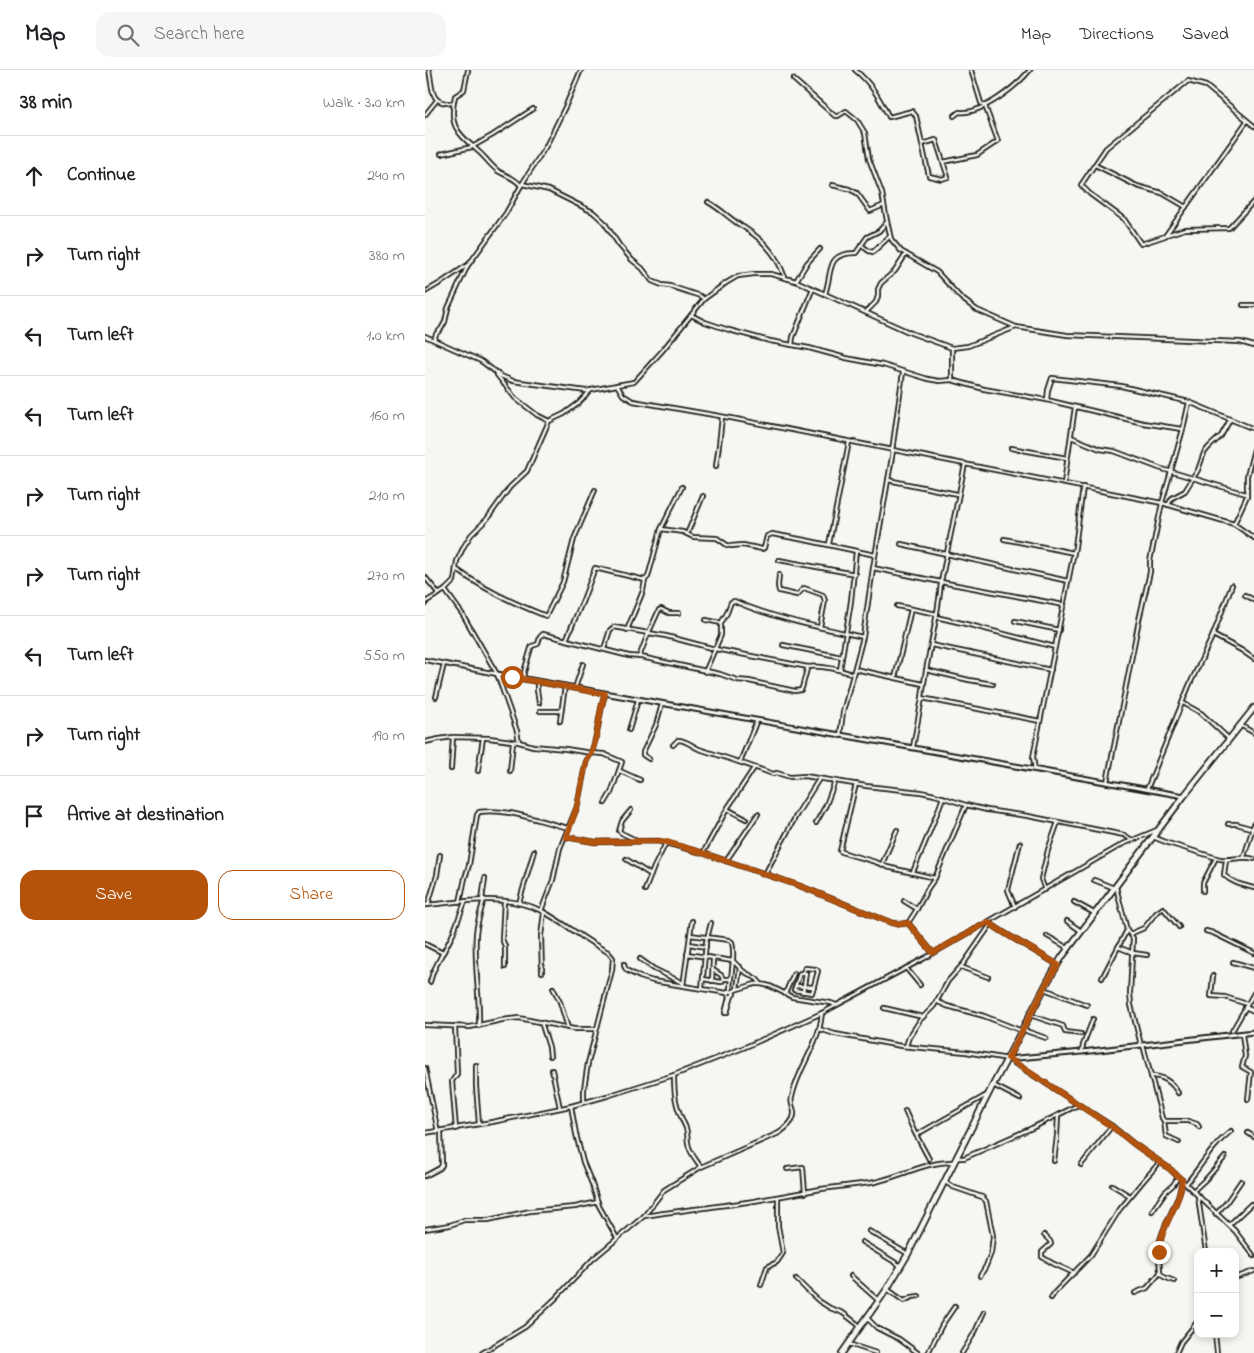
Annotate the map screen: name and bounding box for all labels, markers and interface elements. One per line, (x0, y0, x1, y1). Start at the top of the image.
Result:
search box (96, 12, 446, 57)
text: Map (25, 17, 66, 52)
icon: search (114, 21, 142, 49)
text: Search here (154, 21, 245, 48)
text: Map (1021, 22, 1051, 48)
text: Directions (1079, 22, 1154, 48)
text: Saved (1182, 22, 1229, 48)
text: 38 min (20, 88, 72, 118)
text: Walk · 3.0 km (323, 91, 405, 115)
icon: ahead (20, 162, 48, 190)
text: Continue (67, 162, 135, 189)
text: 240 m (367, 164, 405, 188)
icon: right (20, 242, 48, 270)
text: Turn right (67, 242, 140, 269)
text: 380 m (369, 244, 405, 268)
icon: left (20, 322, 48, 350)
text: Turn left (67, 322, 134, 349)
text: 1.0 km (366, 324, 405, 348)
icon: left (20, 402, 48, 430)
text: Turn left (67, 402, 134, 429)
text: 160 m (370, 404, 405, 428)
icon: right (20, 482, 48, 510)
text: Turn right (67, 482, 140, 509)
text: 210 m (369, 484, 405, 508)
icon: right (20, 562, 48, 590)
text: Turn right (67, 562, 140, 589)
text: 270 m (367, 564, 405, 588)
icon: left (20, 642, 48, 670)
text: Turn left (67, 642, 134, 669)
text: 550 m (363, 644, 405, 668)
route start (501, 666, 524, 689)
icon: right (20, 722, 48, 750)
text: Turn right (67, 722, 140, 749)
text: 190 m (372, 724, 405, 748)
icon: arrive (20, 802, 48, 830)
text: Arrive at destination (67, 802, 224, 829)
button: Save (20, 870, 208, 920)
button: Share (218, 870, 405, 920)
route end (1148, 1241, 1171, 1264)
map controls (1194, 1248, 1239, 1338)
button: + (1194, 1248, 1239, 1293)
button: − (1194, 1293, 1239, 1338)

